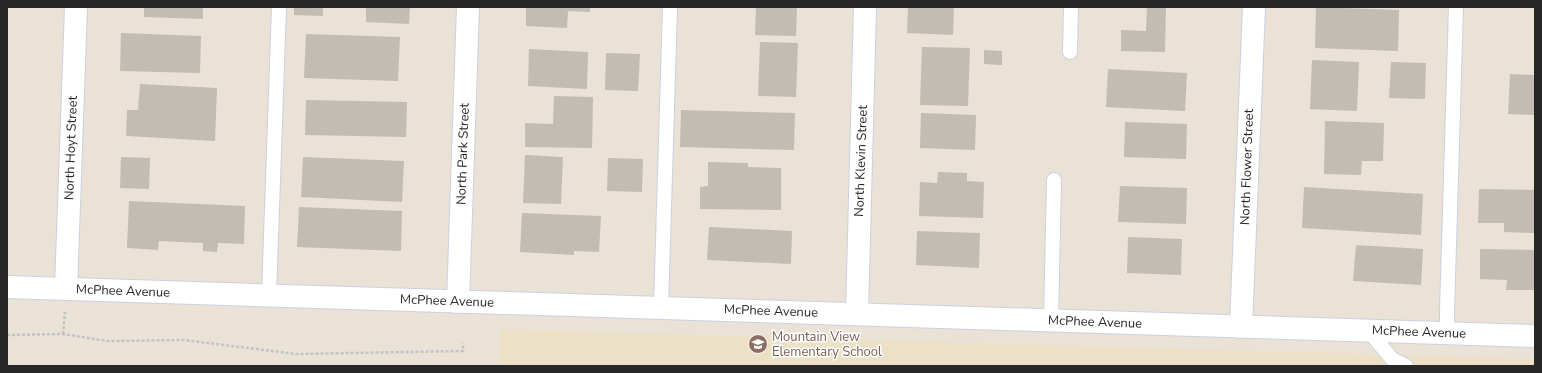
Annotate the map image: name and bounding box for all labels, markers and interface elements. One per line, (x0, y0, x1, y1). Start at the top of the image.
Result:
street label: North Hoyt Street (60, 95, 82, 200)
street label: North Park Street (452, 102, 474, 205)
street label: North Klevin Street (850, 104, 872, 217)
street label: North Flower Street (1236, 108, 1258, 225)
street label: McPhee Avenue (76, 280, 170, 302)
street label: McPhee Avenue (400, 290, 494, 312)
street label: McPhee Avenue (724, 300, 818, 322)
street label: McPhee Avenue (1048, 311, 1142, 333)
street label: McPhee Avenue (1372, 321, 1466, 343)
place label: Mountain View Elementary School (772, 328, 882, 361)
school or university icon: Mountain View Elementary School (747, 333, 769, 355)

